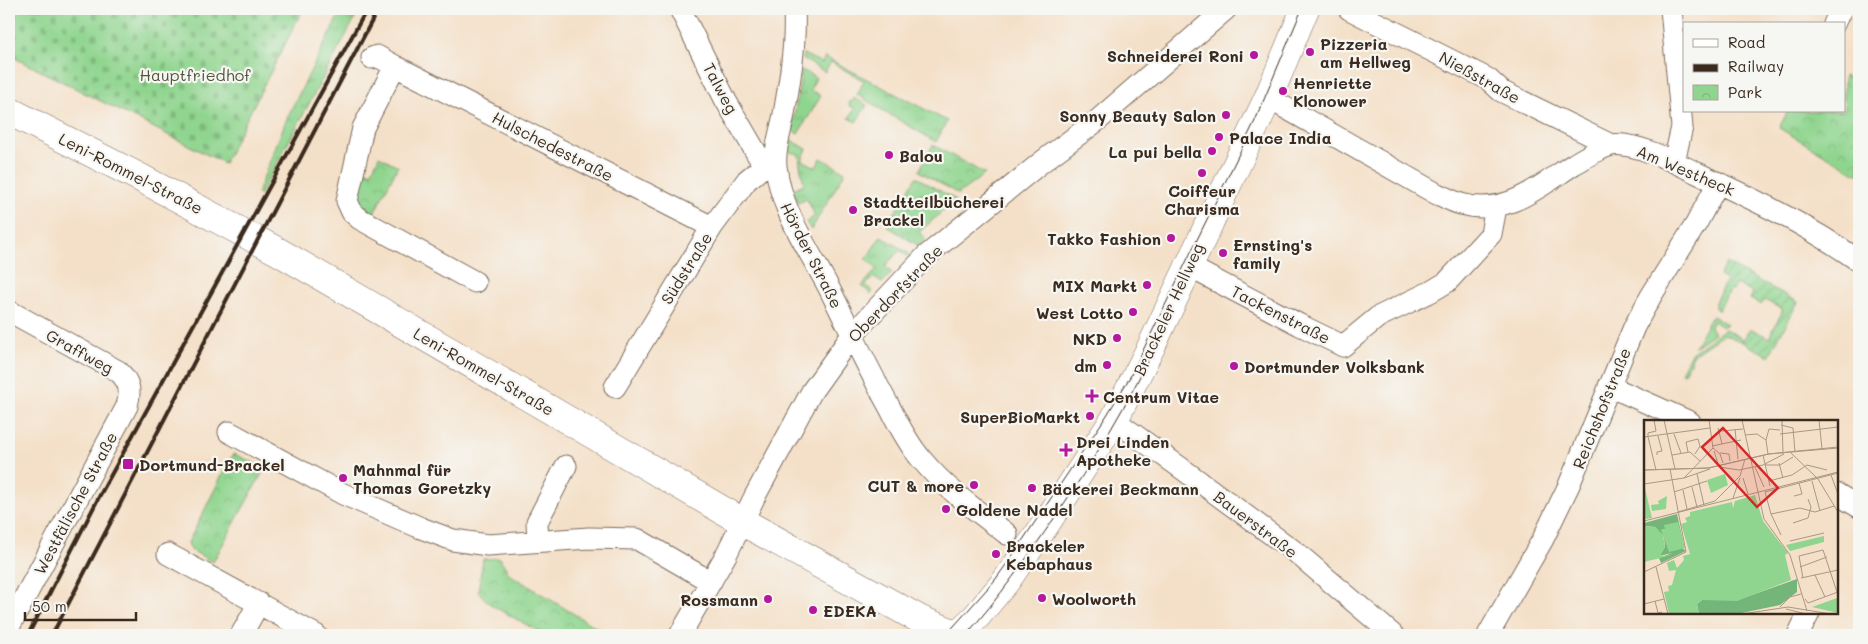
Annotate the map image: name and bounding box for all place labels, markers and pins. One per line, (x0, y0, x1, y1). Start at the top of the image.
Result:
place label: Pizzeria am Hellweg (1320, 33, 1411, 72)
place label: Schneiderei Roni (1107, 45, 1244, 66)
marker: Pizzeria am Hellweg (1304, 46, 1316, 58)
marker: Schneiderei Roni (1248, 49, 1260, 61)
place label: Henriette Klonower (1293, 72, 1372, 111)
marker: Henriette Klonower (1277, 85, 1289, 97)
place label: Sonny Beauty Salon (1060, 105, 1216, 126)
marker: Sonny Beauty Salon (1220, 109, 1232, 121)
place label: Palace India (1229, 127, 1332, 148)
marker: Palace India (1213, 131, 1225, 143)
place label: La pui bella (1109, 141, 1202, 162)
place label: Balou (899, 145, 943, 166)
marker: La pui bella (1206, 145, 1218, 157)
marker: Balou (883, 149, 895, 161)
marker: Coiffeur Charisma (1196, 167, 1208, 179)
place label: Coiffeur Charisma (1164, 180, 1240, 219)
place label: Stadtteilbücherei Brackel (863, 191, 1005, 230)
marker: Stadtteilbücherei Brackel (847, 204, 859, 216)
place label: Takko Fashion (1047, 228, 1161, 249)
marker: Takko Fashion (1165, 232, 1177, 244)
place label: Ernsting's family (1233, 234, 1312, 273)
marker: Ernsting's family (1217, 247, 1229, 259)
place label: MIX Markt (1052, 275, 1137, 296)
marker: MIX Markt (1141, 279, 1153, 291)
place label: West Lotto (1036, 302, 1123, 323)
marker: West Lotto (1127, 306, 1139, 318)
place label: NKD (1073, 328, 1107, 349)
marker: NKD (1111, 332, 1123, 344)
place label: dm (1074, 355, 1097, 376)
place label: Dortmunder Volksbank (1244, 356, 1425, 377)
marker: dm (1101, 359, 1113, 371)
marker: Dortmunder Volksbank (1228, 360, 1240, 372)
place label: Centrum Vitae (1103, 386, 1219, 407)
marker: Centrum Vitae (1085, 389, 1099, 403)
place label: SuperBioMarkt (960, 406, 1080, 427)
marker: SuperBioMarkt (1084, 410, 1096, 422)
place label: Drei Linden Apotheke (1076, 431, 1169, 470)
marker: Drei Linden Apotheke (1060, 444, 1072, 456)
place label: Dortmund-Brackel (139, 454, 285, 475)
marker: Dortmund-Brackel (121, 457, 135, 471)
place label: Mahnmal für Thomas Goretzky (353, 459, 491, 498)
marker: Mahnmal für Thomas Goretzky (337, 472, 349, 484)
place label: CUT & more (868, 475, 964, 496)
place label: Bäckerei Beckmann (1042, 478, 1199, 499)
marker: CUT & more (968, 479, 980, 491)
marker: Bäckerei Beckmann (1026, 482, 1038, 494)
place label: Goldene Nadel (956, 499, 1072, 520)
marker: Goldene Nadel (940, 503, 952, 515)
place label: Brackeler Kebaphaus (1006, 535, 1093, 574)
marker: Brackeler Kebaphaus (990, 548, 1002, 560)
place label: Woolworth (1052, 588, 1136, 609)
place label: Rossmann (680, 589, 758, 610)
marker: Woolworth (1036, 592, 1048, 604)
marker: Rossmann (762, 593, 774, 605)
place label: EDEKA (823, 600, 877, 621)
marker: EDEKA (807, 604, 819, 616)

